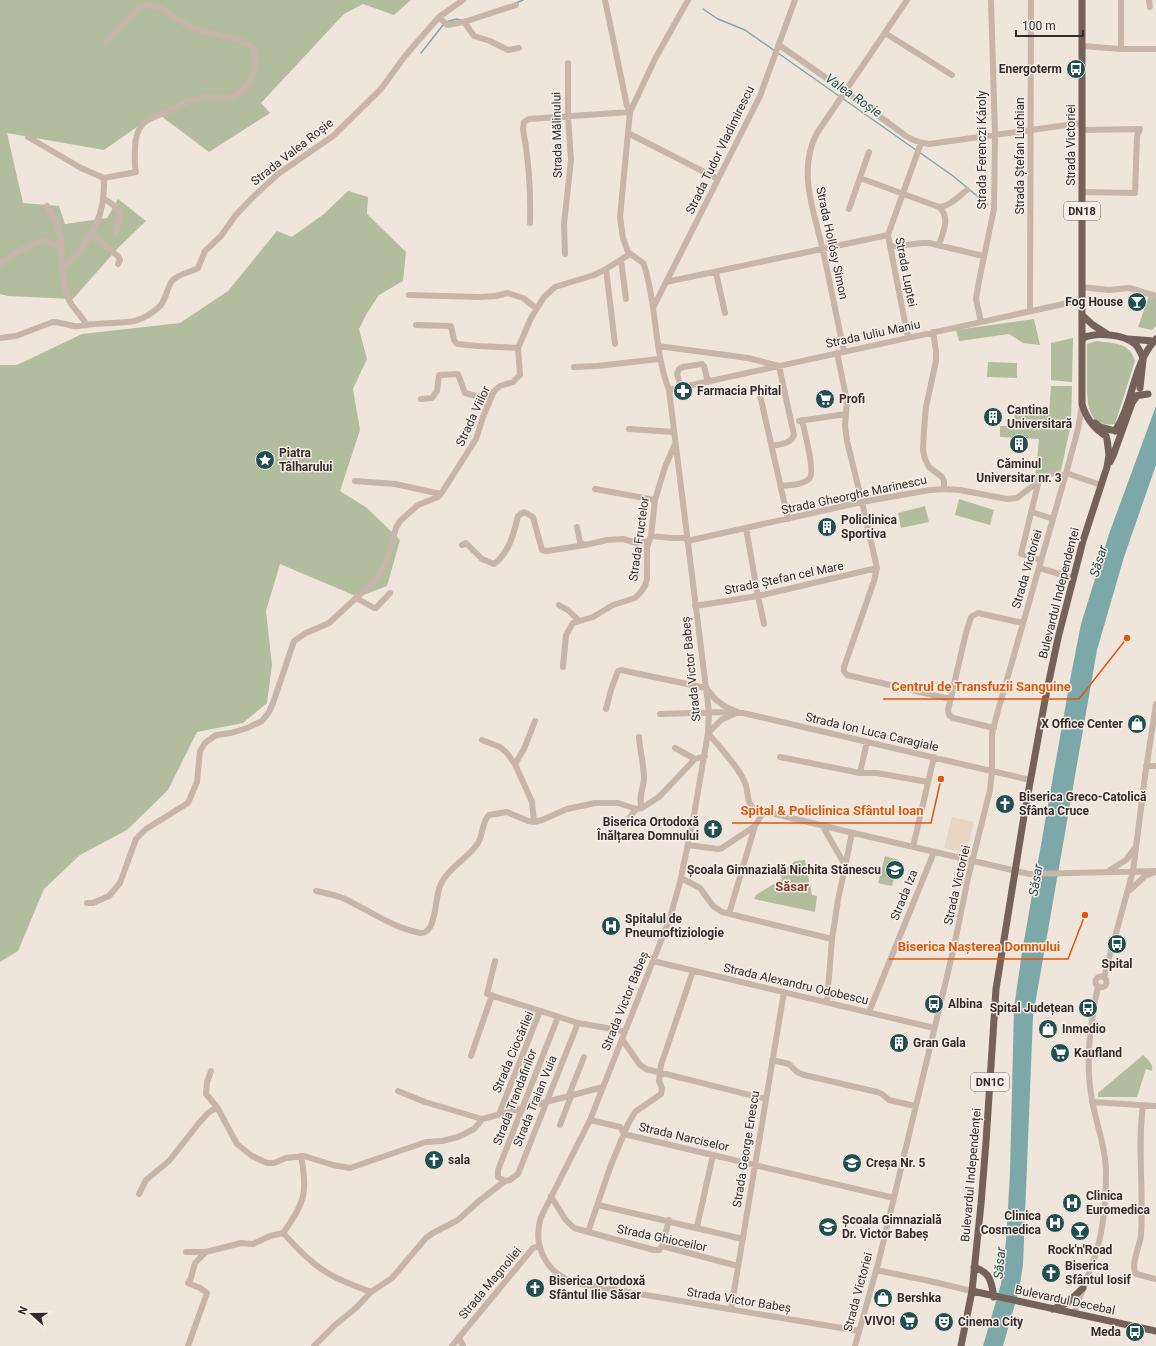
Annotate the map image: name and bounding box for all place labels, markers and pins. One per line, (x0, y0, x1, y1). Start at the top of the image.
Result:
bus stop icon: Energoterm (1065, 58, 1087, 80)
place label: Energoterm (999, 62, 1062, 76)
bar icon: Fog House (1126, 291, 1148, 313)
place label: Fog House (1065, 295, 1124, 309)
pharmacy icon: Farmacia Phital (672, 380, 694, 402)
place label: Farmacia Phital (697, 384, 781, 398)
supermarket icon: Profi (814, 388, 836, 410)
place label: Profi (839, 392, 865, 406)
place label: Cantina Universitară (1007, 403, 1073, 431)
building icon: Cantina Universitară (982, 406, 1004, 428)
building icon: Căminul Universitar nr. 3 (1008, 433, 1030, 455)
place label: Piatra Tâlharului (279, 446, 332, 474)
place icon: Piatra Tâlharului (254, 449, 276, 471)
place label: Căminul Universitar nr. 3 (976, 457, 1062, 485)
place label: Policlinica Sportiva (841, 513, 898, 541)
building icon: Policlinica Sportiva (816, 516, 838, 538)
callout: Centrul de Transfuzii Sanguine (883, 674, 1079, 699)
shop icon: X Office Center (1126, 713, 1148, 735)
place label: X Office Center (1041, 717, 1124, 731)
place label: Biserica Greco-Catolică Sfânta Cruce (1019, 790, 1147, 818)
church icon: Biserica Greco-Catolică Sfânta Cruce (994, 793, 1016, 815)
callout: Spital & Policlinica Sfântul Ioan (732, 798, 931, 823)
place label: Biserica Ortodoxă Înălțarea Domnului (596, 815, 700, 844)
church icon: Biserica Ortodoxă Înălțarea Domnului (702, 818, 724, 840)
school or university icon: Școala Gimnazială Nichita Stănescu (884, 859, 906, 881)
place label: Școala Gimnazială Nichita Stănescu (687, 863, 881, 878)
place label: Spitalul de Pneumoftiziologie (625, 912, 724, 940)
hospital icon: Spitalul de Pneumoftiziologie (600, 915, 622, 937)
bus stop icon: Spital (1106, 933, 1128, 955)
callout: Biserica Nașterea Domnului (889, 934, 1068, 959)
place label: Spital (1102, 957, 1132, 971)
bus stop icon: Albina (923, 993, 945, 1015)
place label: Albina (948, 997, 983, 1011)
bus stop icon: Spital Județean (1077, 997, 1099, 1019)
place label: Spital Județean (990, 1001, 1074, 1016)
shop icon: Inmedio (1037, 1018, 1059, 1040)
place label: Inmedio (1062, 1022, 1106, 1036)
building icon: Gran Gala (888, 1032, 910, 1054)
place label: Gran Gala (913, 1036, 966, 1050)
supermarket icon: Kaufland (1049, 1042, 1071, 1064)
place label: Kaufland (1074, 1046, 1122, 1060)
church icon: sala (423, 1149, 445, 1171)
school or university icon: Creșa Nr. 5 (841, 1152, 863, 1174)
place label: sala (448, 1153, 471, 1167)
place label: Creșa Nr. 5 (866, 1156, 926, 1171)
place label: Clinica Euromedica (1086, 1189, 1150, 1217)
hospital icon: Clinica Euromedica (1061, 1192, 1083, 1214)
place label: Clinica Cosmedica (981, 1209, 1042, 1237)
hospital icon: Clinica Cosmedica (1044, 1212, 1066, 1234)
place label: Școala Gimnazială Dr. Victor Babeș (842, 1213, 942, 1242)
school or university icon: Școala Gimnazială Dr. Victor Babeș (817, 1216, 839, 1238)
bar icon: Rock'n'Road (1069, 1220, 1091, 1242)
place label: Rock'n'Road (1048, 1243, 1113, 1257)
place label: Biserica Sfântul Iosif (1065, 1259, 1131, 1287)
church icon: Biserica Sfântul Iosif (1040, 1262, 1062, 1284)
place label: Biserica Ortodoxă Sfântul Ilie Săsar (549, 1274, 646, 1302)
church icon: Biserica Ortodoxă Sfântul Ilie Săsar (524, 1277, 546, 1299)
shop icon: Bershka (872, 1287, 894, 1309)
place label: Bershka (897, 1291, 942, 1305)
supermarket icon: VIVO! (898, 1310, 920, 1332)
theatre icon: Cinema City (933, 1311, 955, 1333)
place label: VIVO! (864, 1314, 895, 1328)
place label: Cinema City (958, 1315, 1024, 1329)
bus stop icon: Meda (1124, 1321, 1146, 1343)
place label: Meda (1091, 1325, 1122, 1339)

